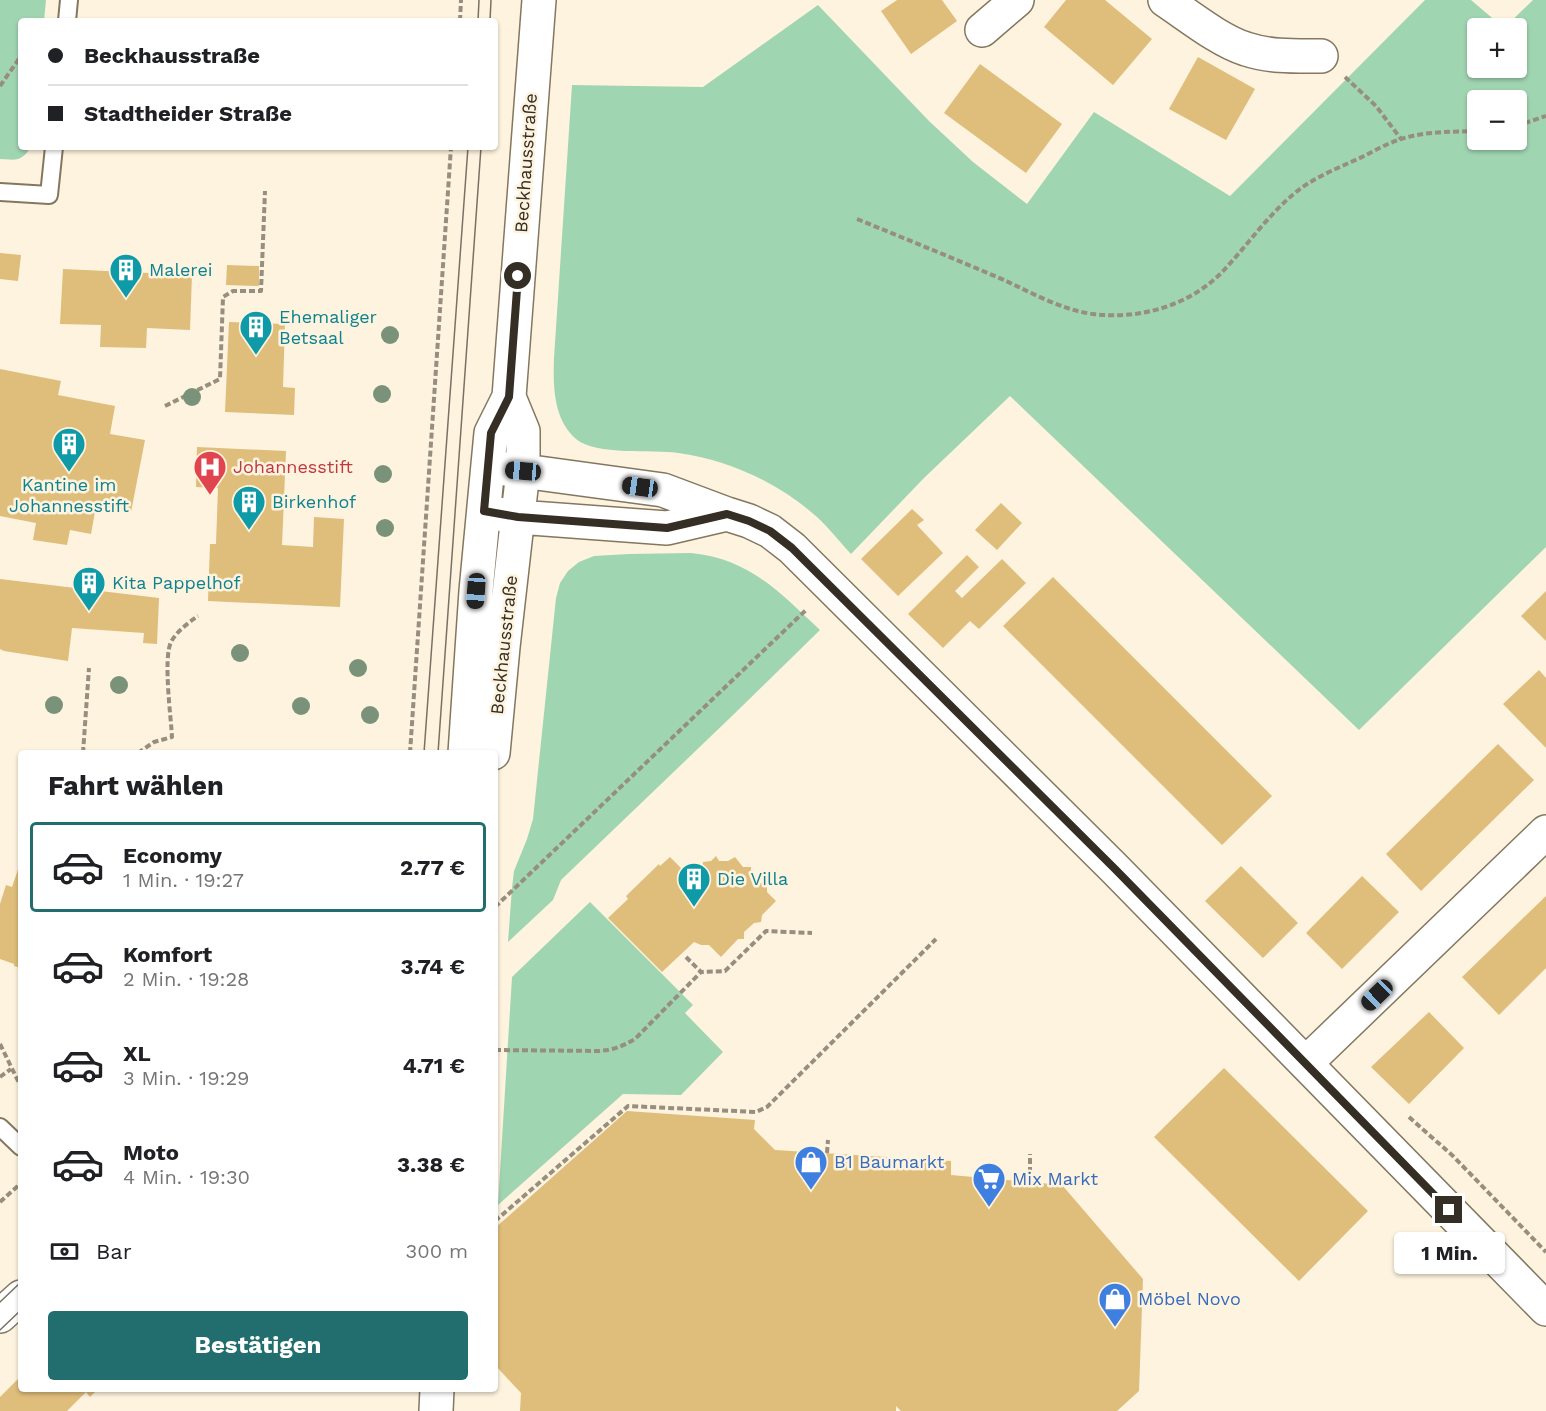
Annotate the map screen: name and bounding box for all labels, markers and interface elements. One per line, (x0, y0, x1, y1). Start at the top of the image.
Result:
map controls (1467, 18, 1527, 150)
button: + (1467, 18, 1527, 78)
text: Beckhausstraße (84, 43, 260, 68)
button: − (1467, 90, 1527, 150)
street label: Beckhausstraße (510, 92, 541, 234)
text: Stadtheider Straße (84, 101, 292, 126)
building icon: Malerei (108, 252, 144, 299)
place label: Malerei (149, 259, 213, 280)
route start (504, 262, 531, 289)
place label: Ehemaliger Betsaal (279, 306, 377, 348)
building icon: Ehemaliger Betsaal (238, 309, 274, 356)
building icon: Kantine im Johannesstift (51, 426, 87, 473)
hospital icon: Johannesstift (192, 449, 228, 496)
place label: Johannesstift (233, 456, 353, 477)
car (504, 460, 542, 482)
place label: Kantine im Johannesstift (9, 474, 129, 516)
car (621, 476, 659, 498)
building icon: Birkenhof (231, 484, 267, 531)
place label: Birkenhof (272, 491, 356, 512)
building icon: Kita Pappelhof (71, 565, 107, 612)
place label: Kita Pappelhof (112, 572, 241, 593)
car (466, 572, 486, 610)
street label: Beckhausstraße (486, 574, 521, 716)
text: Fahrt wählen (48, 770, 224, 802)
icon: car (51, 840, 105, 894)
text: Economy (123, 843, 222, 868)
text: 2.77 € (400, 855, 465, 880)
building icon: Die Villa (676, 861, 712, 908)
text: 1 Min. · 19:27 (123, 868, 244, 892)
place label: Die Villa (717, 868, 788, 889)
icon: car (51, 939, 105, 993)
text: Komfort (123, 942, 212, 967)
text: 3.74 € (401, 954, 465, 979)
text: 2 Min. · 19:28 (123, 967, 249, 991)
car (1358, 976, 1396, 1014)
icon: car (51, 1038, 105, 1092)
text: XL (123, 1041, 151, 1066)
text: 4.71 € (402, 1053, 465, 1078)
text: 3 Min. · 19:29 (123, 1066, 249, 1090)
icon: car (51, 1137, 105, 1191)
text: Moto (123, 1140, 179, 1165)
shop icon: B1 Baumarkt (793, 1144, 829, 1191)
place label: B1 Baumarkt (834, 1151, 945, 1172)
text: 3.38 € (397, 1152, 465, 1177)
supermarket icon: Mix Markt (971, 1161, 1007, 1208)
text: 4 Min. · 19:30 (123, 1165, 250, 1189)
place label: Mix Markt (1012, 1168, 1099, 1189)
route end (1435, 1196, 1462, 1223)
callout: 1 Min. (1394, 1231, 1504, 1273)
icon: cash (48, 1235, 81, 1268)
text: Bar (96, 1239, 132, 1264)
text: 300 m (406, 1239, 468, 1263)
text: 1 Min. (1421, 1241, 1478, 1265)
shop icon: Möbel Novo (1097, 1281, 1133, 1328)
place label: Möbel Novo (1138, 1288, 1241, 1309)
button: Bestätigen (48, 1311, 468, 1380)

